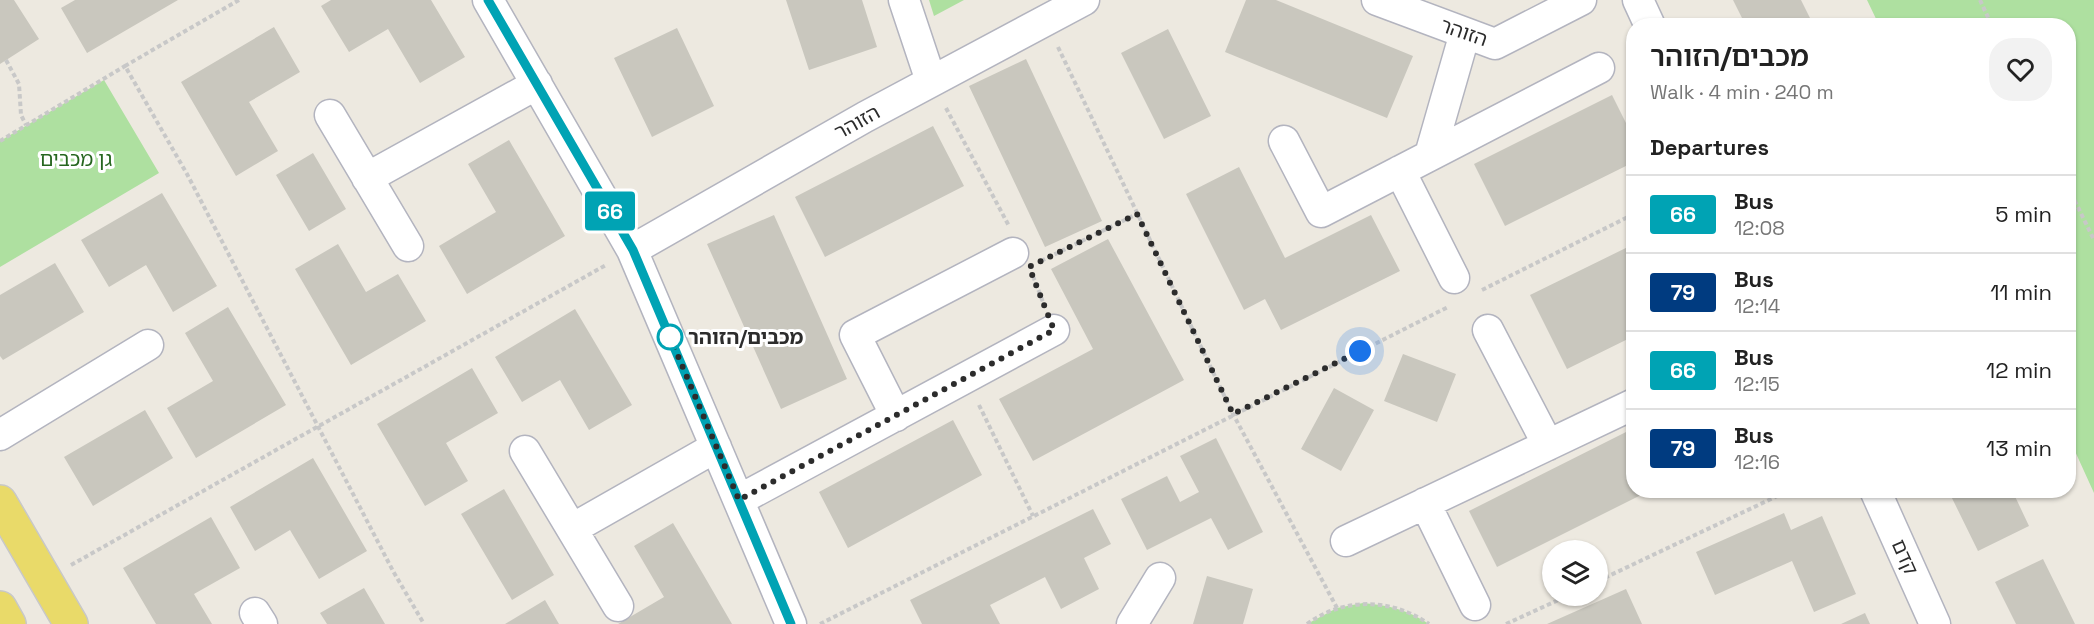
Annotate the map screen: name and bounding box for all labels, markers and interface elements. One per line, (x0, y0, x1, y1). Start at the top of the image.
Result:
street label: הזוהר (1437, 12, 1491, 52)
text: מכבים/הזוהר (1650, 38, 1809, 74)
button: heart (1989, 38, 2052, 101)
text: Walk · 4 min · 240 m (1650, 79, 1834, 105)
street label: הזוהר (830, 99, 884, 145)
text: Departures (1650, 133, 1769, 161)
park label: גן מכבים (40, 146, 113, 172)
text: Bus (1734, 187, 1774, 215)
line badge: 66 (583, 192, 637, 230)
text: 66 (597, 198, 623, 225)
text: 5 min (1995, 200, 2052, 228)
text: 66 (1670, 201, 1696, 228)
text: 12:08 (1734, 215, 1785, 241)
text: Bus (1734, 265, 1774, 293)
text: 11 min (1990, 278, 2052, 306)
text: 79 (1671, 279, 1695, 306)
text: 12:14 (1734, 293, 1780, 319)
marker: מכבים/הזוהר (657, 324, 683, 350)
place label: מכבים/הזוהר (688, 324, 803, 350)
your location (1345, 336, 1375, 366)
text: Bus (1734, 343, 1774, 371)
text: 12 min (1986, 356, 2052, 384)
text: 66 (1670, 357, 1696, 384)
text: 12:15 (1734, 371, 1780, 397)
text: Bus (1734, 421, 1774, 449)
text: 13 min (1986, 434, 2052, 462)
text: 79 (1671, 435, 1695, 462)
text: 12:16 (1734, 449, 1780, 475)
street label: קדם (1886, 535, 1924, 579)
map controls (1542, 540, 1608, 606)
button: layers (1542, 540, 1608, 606)

